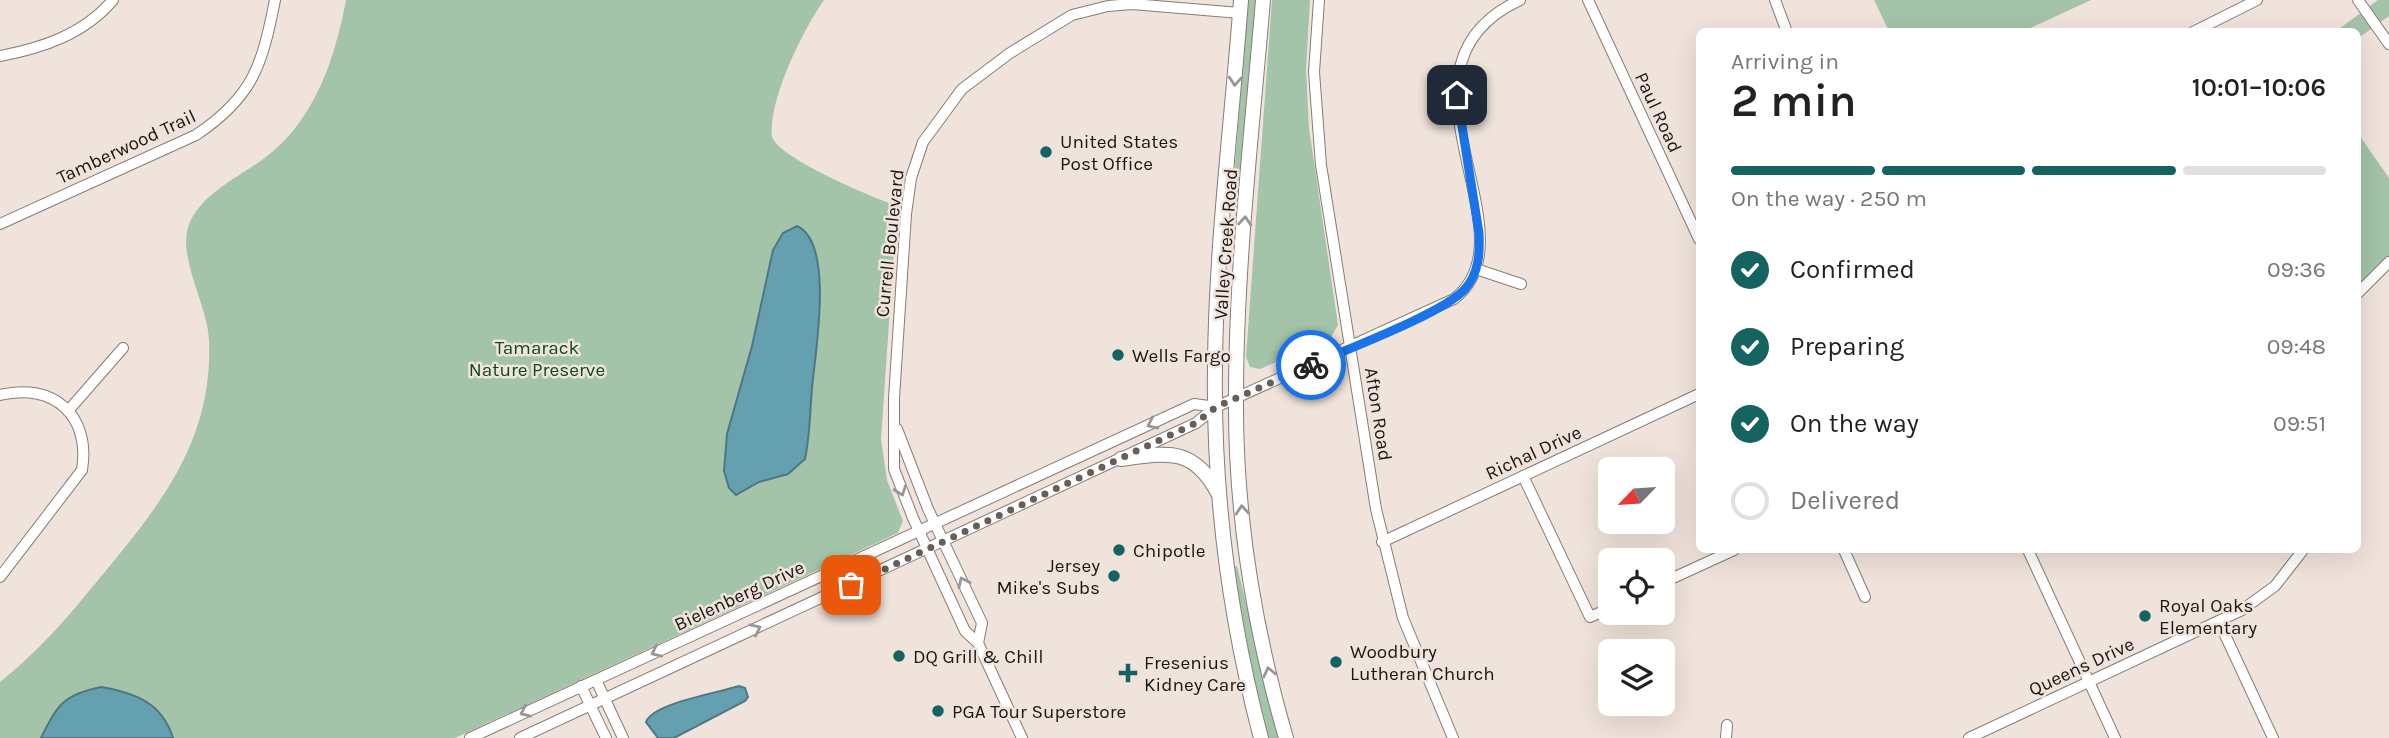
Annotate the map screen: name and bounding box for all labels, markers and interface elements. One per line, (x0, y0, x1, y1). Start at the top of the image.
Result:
text: Arriving in (1731, 48, 1839, 75)
pin (1427, 65, 1487, 125)
street label: Paul Road (1630, 69, 1686, 156)
text: 10:01–10:06 (2192, 72, 2326, 103)
text: 2 min (1731, 74, 1857, 128)
one-way arrow (1228, 76, 1243, 87)
icon: home (1438, 76, 1476, 114)
street label: Tamberwood Trail (53, 105, 199, 189)
place label: United States Post Office (1060, 131, 1178, 175)
marker: United States Post Office (1038, 144, 1054, 160)
street label: Currell Boulevard (871, 168, 909, 318)
street label: Valley Creek Road (1210, 168, 1242, 320)
text: On the way · 250 m (1731, 185, 1927, 212)
one-way arrow (1237, 215, 1252, 226)
icon: check (1731, 251, 1769, 289)
text: Confirmed (1790, 254, 1915, 285)
text: 09:36 (2267, 256, 2326, 283)
icon: check (1731, 328, 1769, 366)
courier (1276, 330, 1346, 400)
text: Preparing (1790, 331, 1904, 362)
text: 09:48 (2267, 333, 2326, 360)
park label: Tamarack Nature Preserve (469, 337, 605, 381)
place label: Wells Fargo (1132, 345, 1231, 367)
icon: bike (1292, 346, 1330, 384)
marker: Wells Fargo (1110, 347, 1126, 363)
street label: Afton Road (1360, 366, 1396, 463)
icon: check (1731, 405, 1769, 443)
text: On the way (1790, 408, 1919, 439)
text: 09:51 (2273, 410, 2326, 437)
one-way arrow (1147, 416, 1159, 430)
street label: Richal Drive (1482, 421, 1585, 485)
north arrow (1598, 457, 1675, 534)
map controls (1598, 457, 1675, 716)
one-way arrow (893, 484, 907, 496)
text: Delivered (1790, 485, 1900, 516)
one-way arrow (1235, 505, 1250, 516)
place label: Chipotle (1133, 540, 1206, 562)
marker: Chipotle (1111, 542, 1127, 558)
button: locate (1598, 548, 1675, 625)
pin (821, 555, 881, 615)
place label: Jersey Mike's Subs (996, 555, 1100, 599)
street label: Bielenberg Drive (671, 556, 808, 636)
icon: bag (832, 566, 870, 604)
marker: Jersey Mike's Subs (1106, 568, 1122, 584)
one-way arrow (957, 577, 971, 589)
place label: Royal Oaks Elementary (2159, 595, 2257, 639)
marker: Royal Oaks Elementary (2137, 608, 2153, 624)
one-way arrow (748, 623, 761, 637)
street label: Queens Drive (2025, 633, 2138, 701)
button: layers (1598, 639, 1675, 716)
place label: Woodbury Lutheran Church (1350, 641, 1495, 685)
one-way arrow (651, 644, 663, 658)
place label: DQ Grill & Chill (913, 646, 1044, 668)
marker: DQ Grill & Chill (891, 648, 907, 664)
place label: Fresenius Kidney Care (1144, 652, 1246, 696)
marker: Woodbury Lutheran Church (1328, 654, 1344, 670)
marker: Fresenius Kidney Care (1118, 663, 1138, 683)
one-way arrow (1262, 666, 1277, 678)
place label: PGA Tour Superstore (952, 701, 1126, 723)
marker: PGA Tour Superstore (930, 703, 946, 719)
one-way arrow (520, 704, 533, 718)

